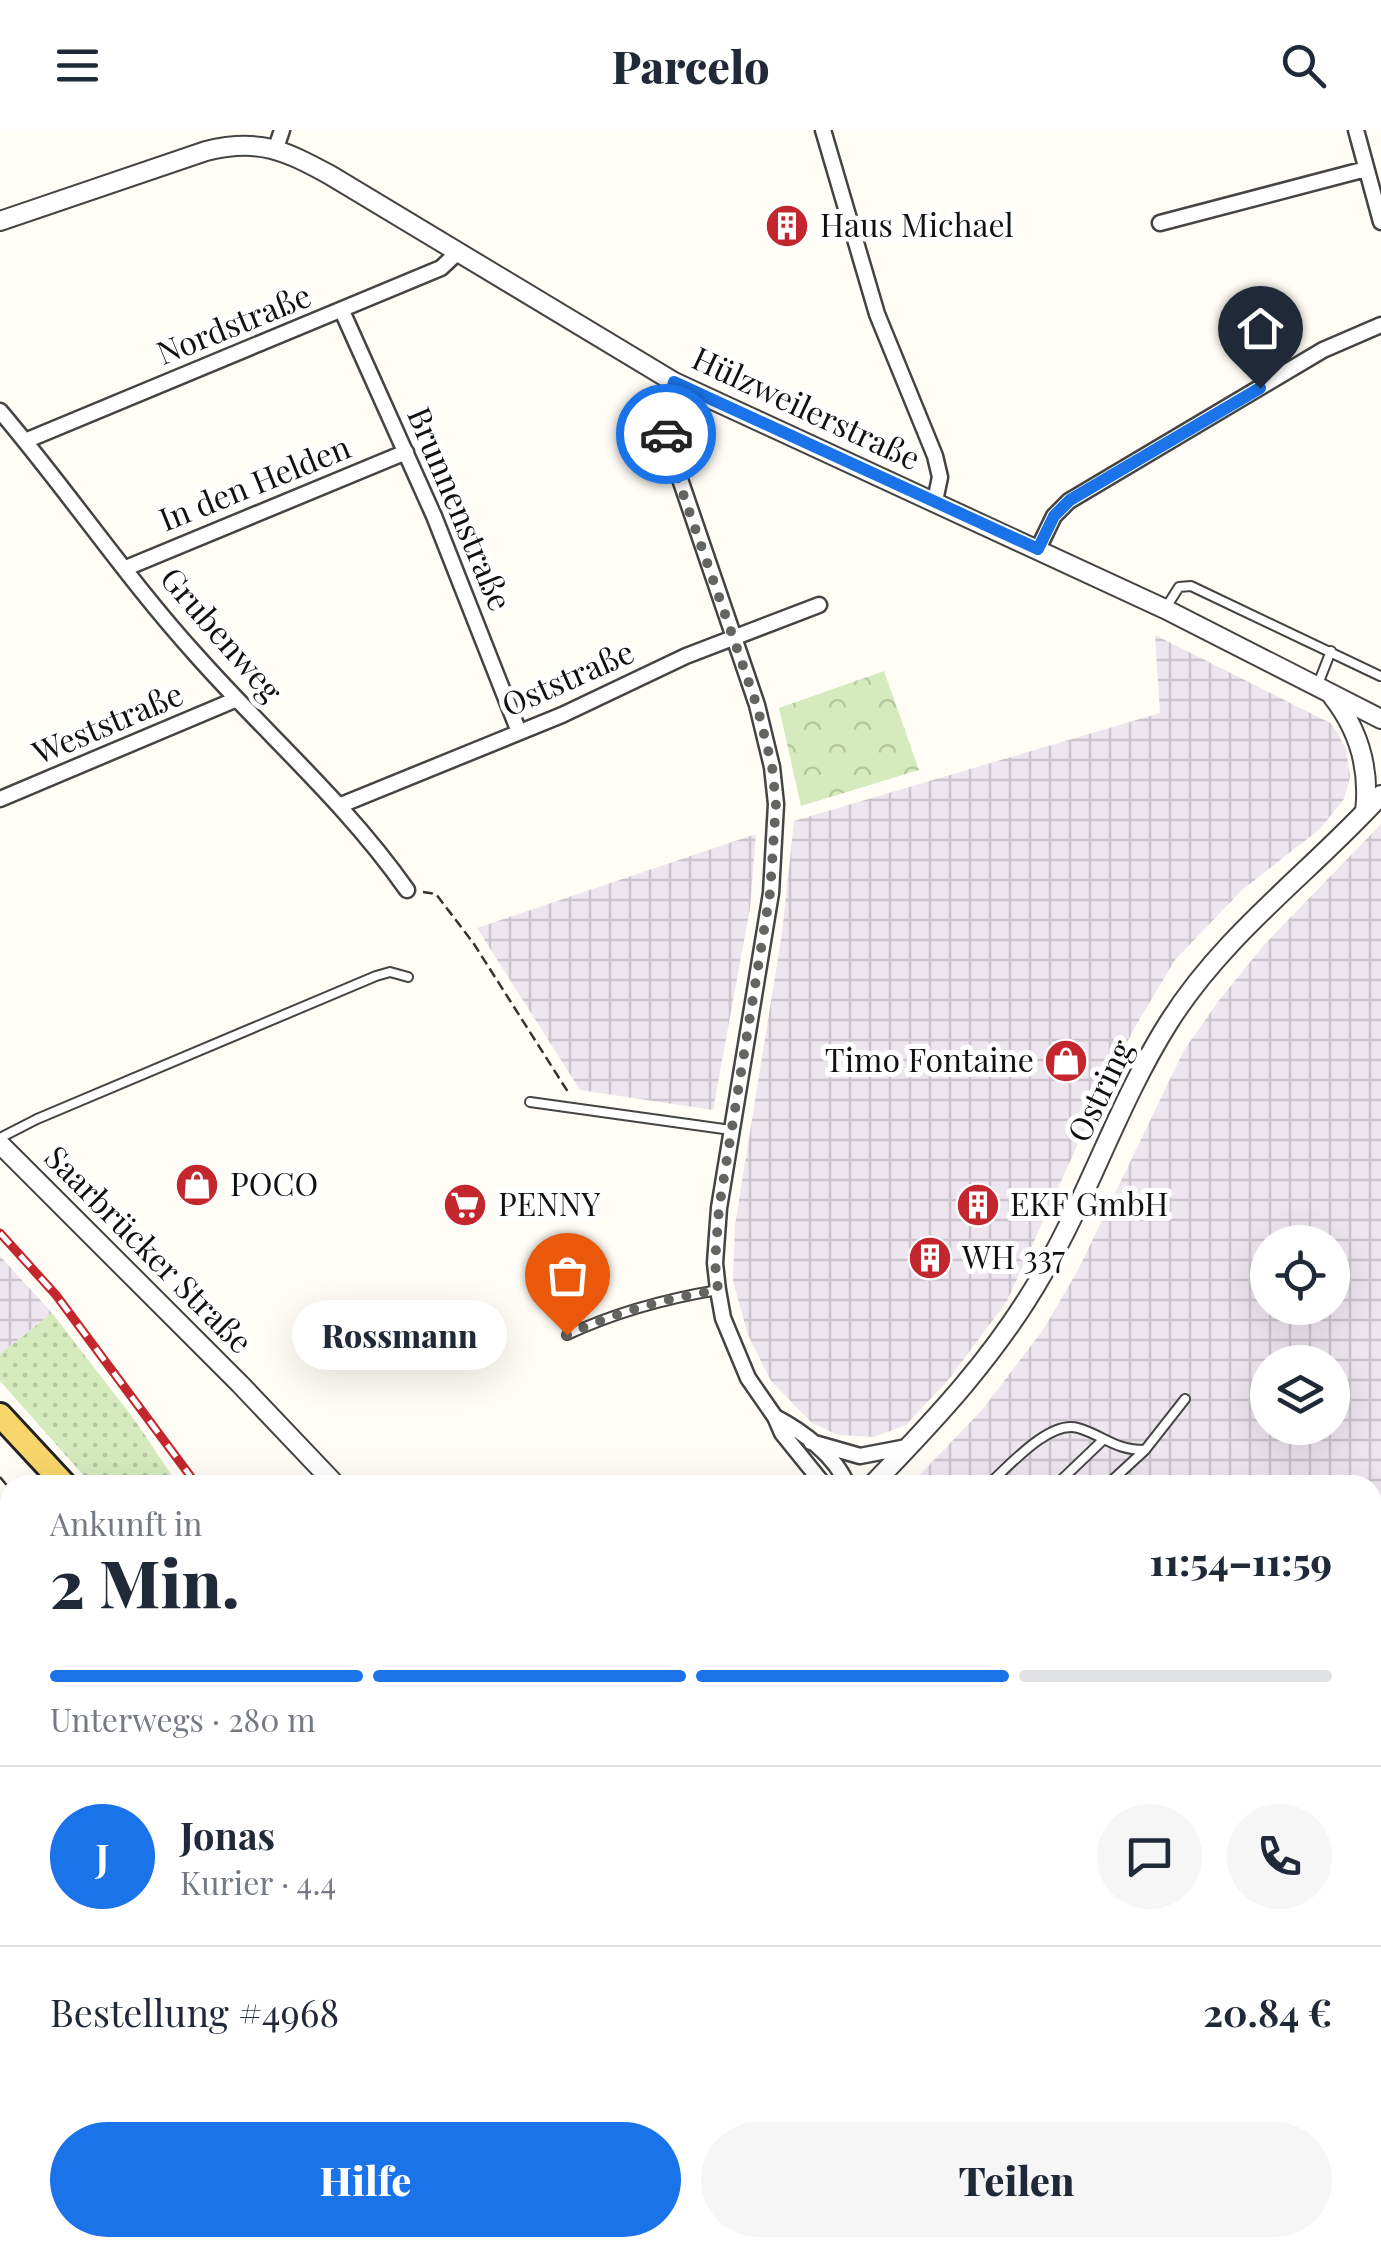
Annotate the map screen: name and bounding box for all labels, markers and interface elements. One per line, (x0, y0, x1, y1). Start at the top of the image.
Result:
text: Parcelo (611, 35, 770, 95)
icon: menu (50, 38, 105, 93)
icon: search (1276, 38, 1331, 93)
place label: Haus Michael (820, 202, 1014, 245)
building icon: Haus Michael (764, 203, 810, 249)
street label: Nordstraße (150, 272, 316, 373)
pin (1218, 286, 1303, 389)
icon: home (1233, 301, 1288, 356)
street label: Hülzweilerstraße (686, 335, 928, 478)
courier (616, 384, 716, 484)
street label: Brunnenstraße (399, 400, 523, 616)
icon: car (639, 407, 694, 462)
street label: In den Helden (152, 424, 356, 540)
street label: Grubenweg (152, 557, 294, 710)
street label: Oststraße (494, 629, 640, 725)
street label: Weststraße (24, 671, 189, 773)
street label: Ostring (1056, 1032, 1142, 1148)
place label: Timo Fontaine (825, 1037, 1034, 1080)
shop icon: Timo Fontaine (1043, 1038, 1089, 1084)
street label: Saarbrücker Straße (37, 1135, 263, 1361)
place label: POCO (230, 1161, 318, 1204)
shop icon: POCO (174, 1162, 220, 1208)
place label: PENNY (498, 1181, 600, 1224)
place label: EKF GmbH (1010, 1181, 1168, 1224)
supermarket icon: PENNY (442, 1182, 488, 1228)
building icon: EKF GmbH (955, 1182, 1001, 1228)
map controls (1250, 1225, 1350, 1445)
button: locate (1250, 1225, 1350, 1325)
pin (525, 1233, 610, 1336)
place label: WH 337 (961, 1234, 1065, 1277)
building icon: WH 337 (907, 1235, 953, 1281)
icon: bag (540, 1248, 595, 1303)
callout: Rossmann (292, 1300, 507, 1370)
text: Rossmann (321, 1313, 478, 1356)
button: layers (1250, 1345, 1350, 1445)
text: Ankunft in (50, 1501, 202, 1544)
text: 11:54–11:59 (1149, 1535, 1332, 1586)
text: 2 Min. (50, 1538, 240, 1624)
text: Unterwegs · 280 m (50, 1697, 316, 1740)
button: chat (1097, 1804, 1202, 1909)
button: phone (1227, 1804, 1332, 1909)
text: Jonas (180, 1809, 275, 1860)
text: J (96, 1831, 109, 1882)
text: Kurier · 4.4 (180, 1860, 336, 1903)
text: Bestellung #4968 (50, 1986, 339, 2037)
text: 20.84 € (1203, 1986, 1332, 2037)
button: Hilfe (50, 2122, 681, 2237)
button: Teilen (701, 2122, 1332, 2237)

